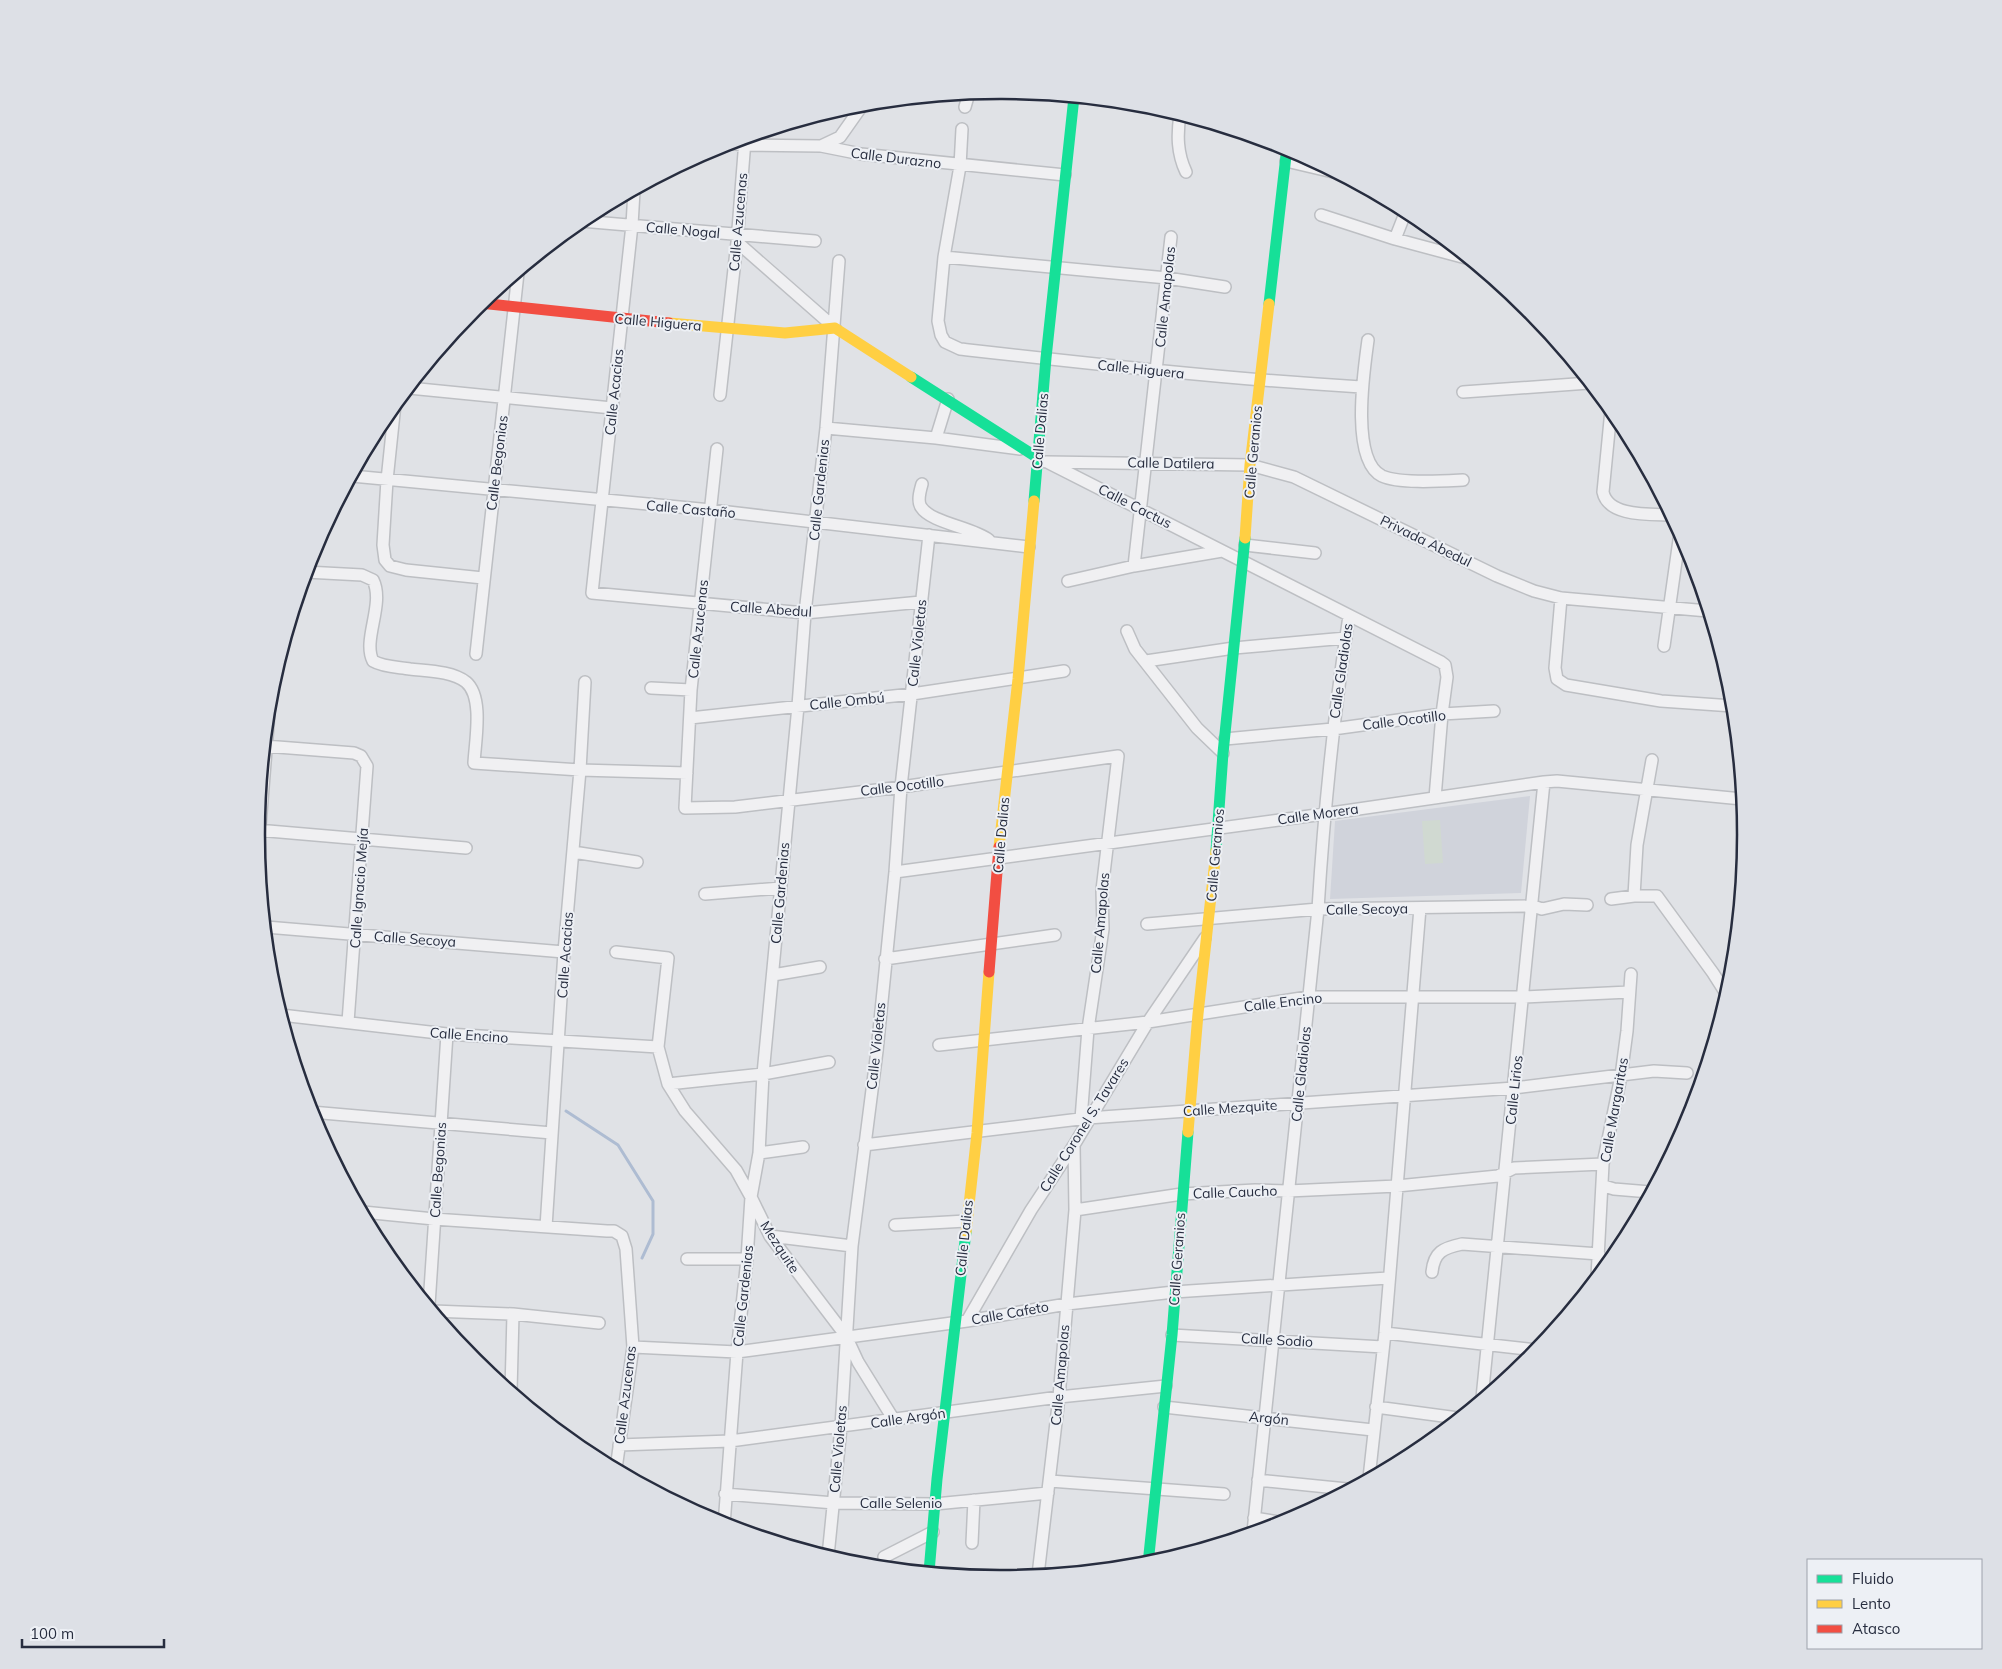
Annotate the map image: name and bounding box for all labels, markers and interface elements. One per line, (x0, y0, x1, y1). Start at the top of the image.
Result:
street label: Calle Durazno (850, 144, 942, 172)
street label: Calle Azucenas (725, 172, 751, 272)
street label: Calle Nogal (645, 218, 721, 242)
street label: Calle Amapolas (1151, 245, 1179, 349)
street label: Calle Higuera (614, 309, 702, 335)
street label: Calle Acacias (601, 348, 627, 436)
street label: Calle Higuera (1097, 355, 1185, 383)
street label: Calle Dalias (1028, 392, 1052, 470)
street label: Calle Geranios (1240, 405, 1266, 499)
street label: Calle Begonias (482, 414, 512, 512)
street label: Calle Gardenias (805, 438, 833, 542)
street label: Calle Datilera (1127, 453, 1215, 473)
street label: Calle Cactus (1095, 480, 1175, 532)
street label: Calle Castaño (645, 496, 737, 522)
street label: Privada Abedul (1377, 511, 1475, 571)
street label: Calle Azucenas (684, 579, 712, 679)
street label: Calle Abedul (730, 597, 812, 621)
street label: Calle Violetas (903, 598, 931, 688)
street label: Calle Gladiolas (1325, 622, 1357, 720)
street label: Calle Ombú (809, 688, 885, 714)
street label: Calle Ocotillo (1361, 706, 1447, 734)
street label: Calle Ocotillo (859, 772, 945, 800)
street label: Calle Dalias (989, 796, 1013, 874)
street label: Calle Morera (1276, 799, 1360, 829)
street label: Calle Geranios (1202, 808, 1228, 902)
street label: Calle Ignacio Mejía (346, 827, 372, 949)
street label: Calle Gardenias (767, 841, 793, 945)
street label: Calle Amapolas (1087, 871, 1113, 974)
street label: Calle Secoya (1326, 899, 1408, 919)
street label: Calle Acacias (553, 911, 577, 999)
street label: Calle Secoya (373, 927, 457, 951)
street label: Calle Encino (1243, 988, 1323, 1016)
street label: Calle Violetas (862, 1001, 890, 1091)
street label: Calle Encino (429, 1023, 509, 1047)
street label: Calle Gladiolas (1287, 1025, 1315, 1123)
street label: Calle Coronel S. Tavares (1035, 1054, 1133, 1195)
street label: Calle Lirios (1501, 1054, 1527, 1126)
street label: Calle Margaritas (1596, 1056, 1632, 1164)
street label: Calle Mezquite (1182, 1096, 1278, 1120)
street label: Calle Begonias (426, 1121, 450, 1219)
street label: Calle Caucho (1192, 1182, 1278, 1202)
street label: Calle Dalias (951, 1199, 977, 1277)
street label: Calle Geranios (1165, 1212, 1189, 1306)
street label: Mezquite (756, 1217, 804, 1277)
street label: Calle Gardenias (729, 1244, 757, 1348)
street label: Calle Cafeto (970, 1297, 1050, 1329)
street label: Calle Amapolas (1047, 1323, 1073, 1426)
street label: Calle Sodio (1241, 1329, 1313, 1351)
street label: Calle Azucenas (610, 1345, 640, 1445)
street label: Calle Violetas (825, 1404, 851, 1494)
street label: Calle Argón (869, 1404, 947, 1432)
street label: Argón (1248, 1407, 1290, 1429)
street label: Calle Selenio (860, 1494, 942, 1512)
legend (1807, 1559, 1982, 1649)
text: Fluido (1852, 1569, 1894, 1588)
text: Lento (1852, 1594, 1891, 1613)
scale bar (22, 1616, 165, 1648)
text: Atasco (1852, 1619, 1900, 1638)
text: 100 m (30, 1624, 74, 1643)

